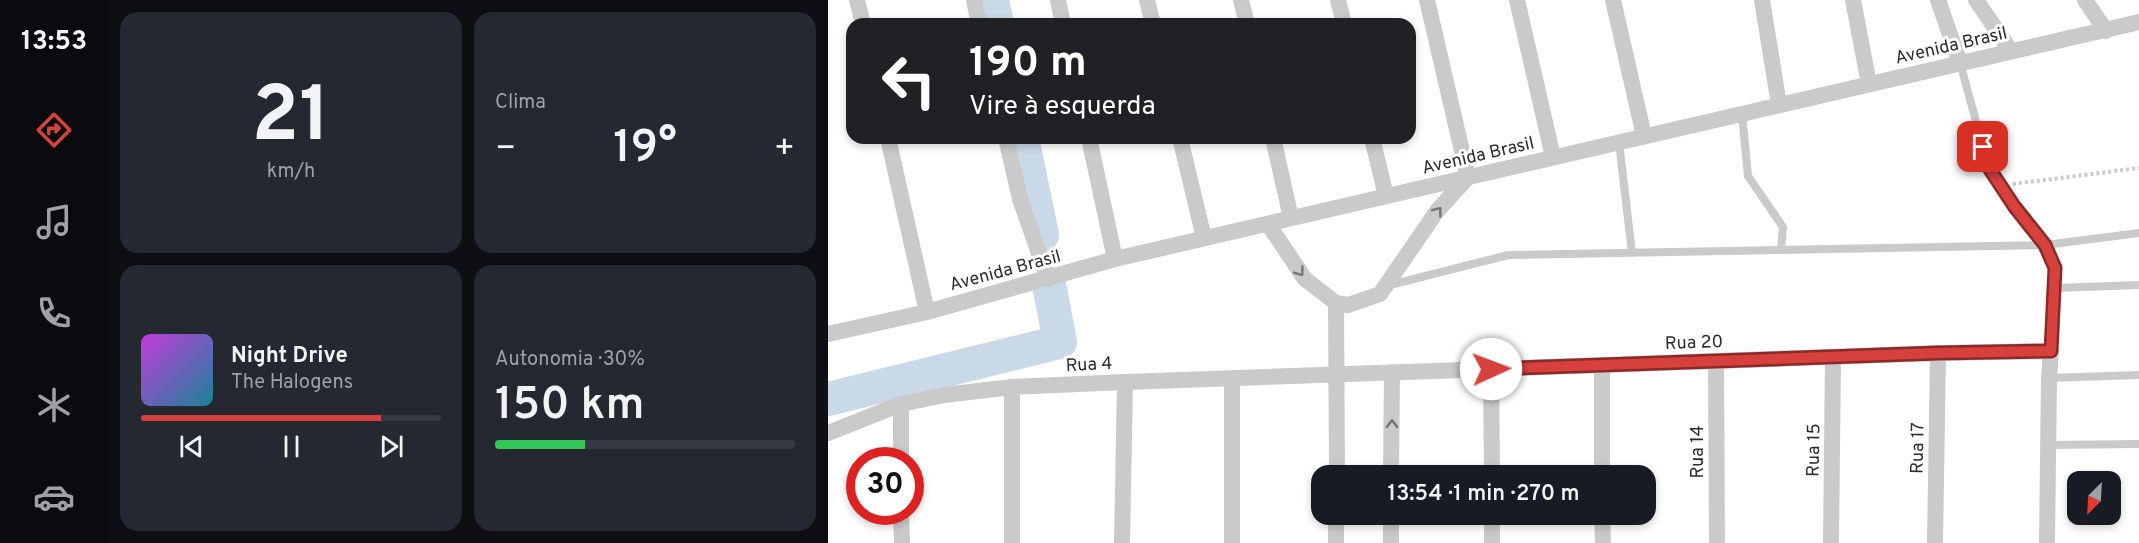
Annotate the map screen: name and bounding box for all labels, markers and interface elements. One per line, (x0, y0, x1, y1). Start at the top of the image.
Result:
street label: Avenida Brasil (1893, 22, 2010, 71)
text: 13:53 (21, 25, 87, 59)
text: 190 m (969, 38, 1087, 91)
icon: left (870, 42, 948, 120)
text: 21 (252, 70, 330, 169)
text: Clima (495, 90, 546, 116)
text: Vire à esquerda (969, 90, 1156, 124)
icon: directions (33, 109, 75, 151)
text: 19° (613, 121, 677, 178)
pin (1957, 121, 2008, 172)
text: − (495, 129, 516, 171)
text: + (774, 129, 795, 171)
icon: arrive (1966, 130, 1999, 163)
street label: Avenida Brasil (1420, 132, 1537, 181)
text: km/h (267, 159, 315, 185)
icon: music (33, 201, 75, 243)
one-way arrow (1430, 207, 1441, 218)
street label: Avenida Brasil (947, 246, 1064, 297)
one-way arrow (1293, 266, 1304, 277)
icon: phone (33, 292, 75, 334)
street label: Rua 20 (1665, 331, 1724, 356)
position arrow (1459, 337, 1523, 401)
text: Night Drive (231, 343, 348, 370)
text: Autonomia · 30% (495, 347, 645, 373)
street label: Rua 4 (1065, 353, 1113, 378)
text: The Halogens (231, 370, 353, 396)
text: 150 km (495, 378, 644, 435)
icon: climate (33, 384, 75, 426)
one-way arrow (1386, 419, 1398, 428)
street label: Rua 17 (1907, 422, 1930, 474)
street label: Rua 15 (1803, 423, 1826, 477)
street label: Rua 14 (1687, 425, 1710, 479)
icon: previous (175, 430, 208, 463)
icon: pause (275, 430, 308, 463)
icon: next (375, 430, 408, 463)
speed limit sign: 30 (846, 447, 924, 525)
north arrow (2067, 471, 2121, 525)
map controls (2067, 471, 2121, 525)
icon: car (33, 476, 75, 518)
text: 13:54 · 1 min · 270 m (1388, 481, 1579, 508)

